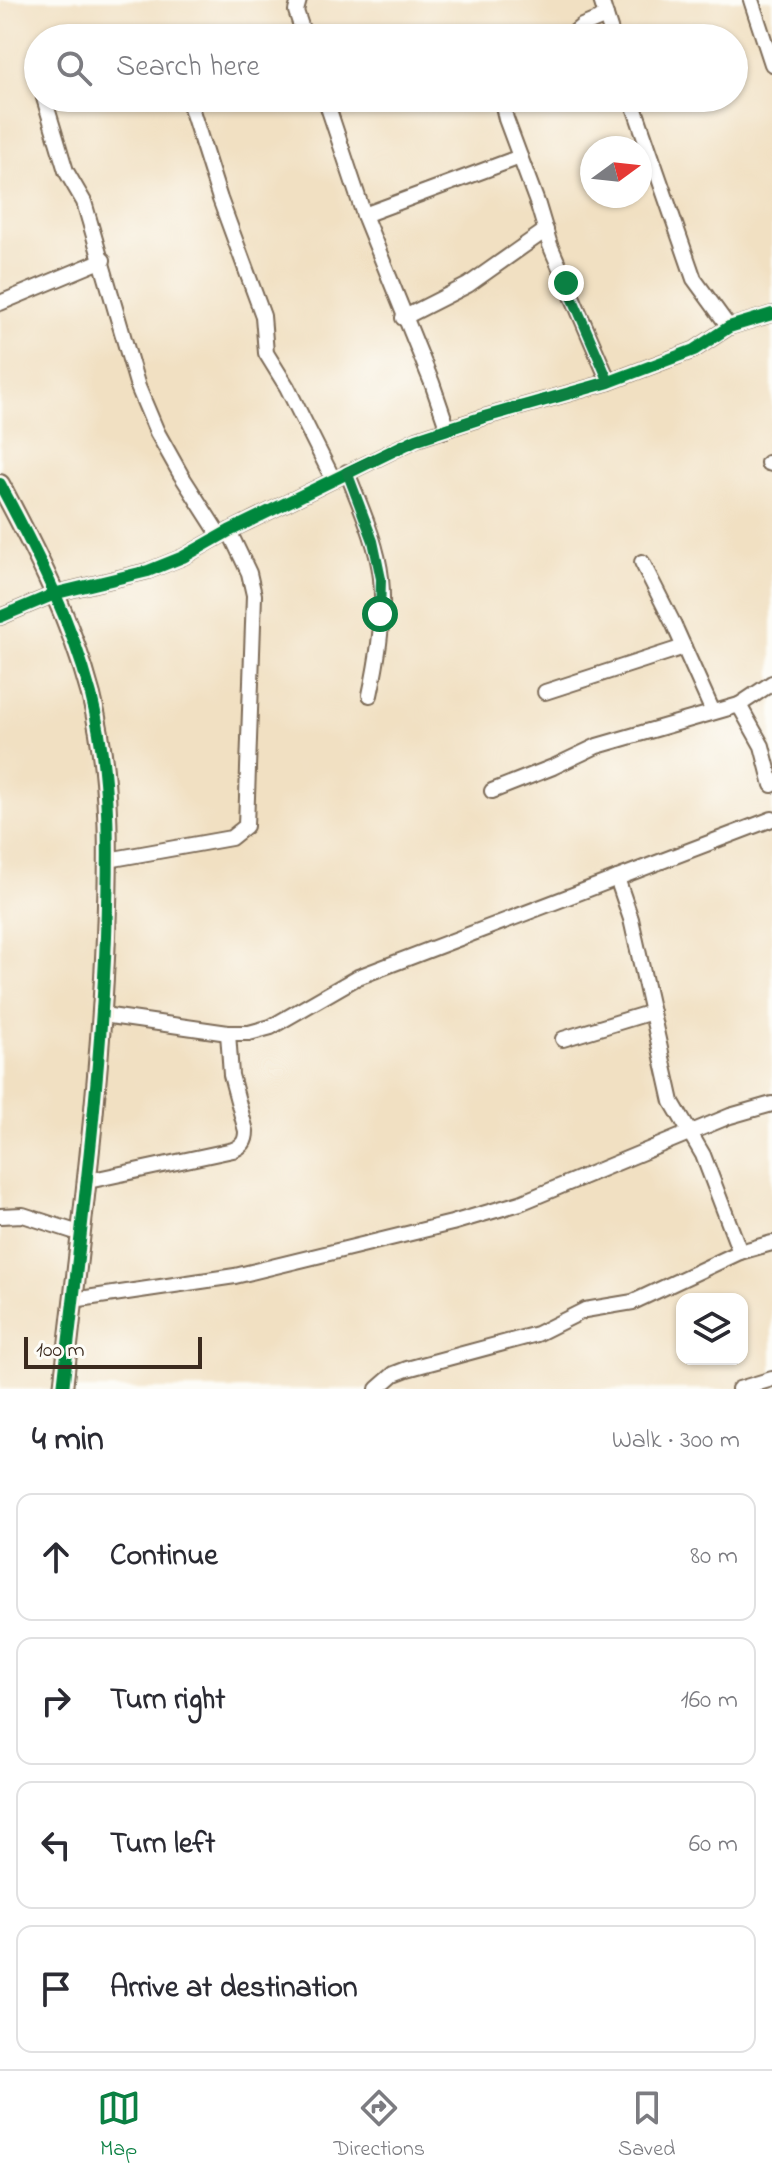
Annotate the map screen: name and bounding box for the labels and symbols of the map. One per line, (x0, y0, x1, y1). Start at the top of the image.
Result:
north arrow (580, 136, 652, 208)
route end (548, 265, 584, 301)
route start (362, 596, 398, 632)
scale bar (24, 1333, 202, 1369)

